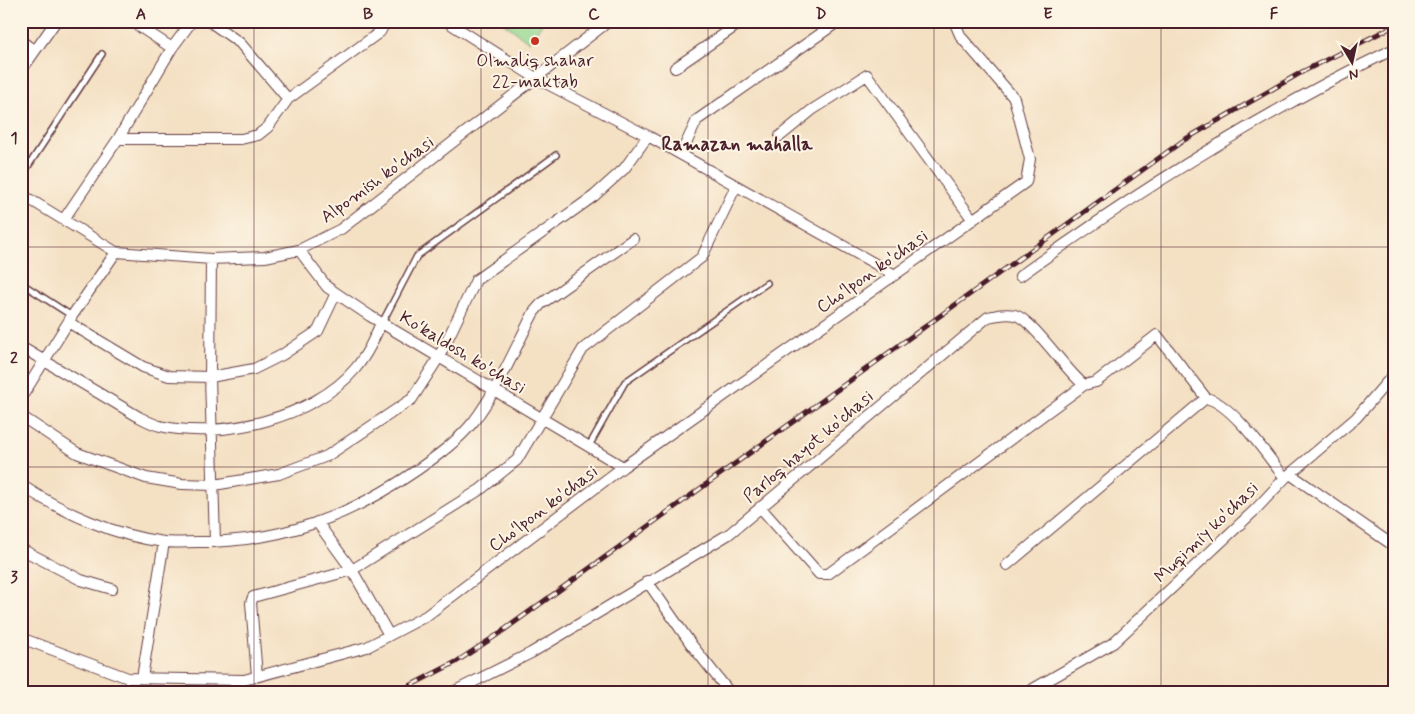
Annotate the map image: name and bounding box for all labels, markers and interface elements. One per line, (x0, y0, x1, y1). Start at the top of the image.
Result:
text: A (136, 4, 146, 25)
text: B (363, 4, 373, 25)
text: C (588, 4, 600, 25)
text: D (815, 4, 827, 25)
text: E (1043, 4, 1053, 25)
text: F (1270, 4, 1279, 25)
marker: Olmaliq shahar 22-maktab (529, 35, 541, 47)
north arrow (1328, 38, 1378, 88)
place label: Olmaliq shahar 22-maktab (476, 49, 594, 94)
text: N (1348, 64, 1360, 83)
text: 1 (10, 128, 18, 149)
street label: Alpomish ko'chasi (316, 130, 439, 229)
district label: Ramazan mahalla (662, 132, 813, 157)
street label: Cho‘lpon ko'chasi (812, 224, 933, 319)
street label: Ko‘kaldosh ko'chasi (395, 306, 530, 400)
text: 2 (10, 348, 18, 369)
street label: Parloq hayot ko'chasi (738, 385, 879, 509)
street label: Cho‘lpon ko'chasi (484, 460, 603, 558)
street label: Muqimiy ko'chasi (1149, 477, 1264, 589)
text: 3 (10, 567, 18, 588)

